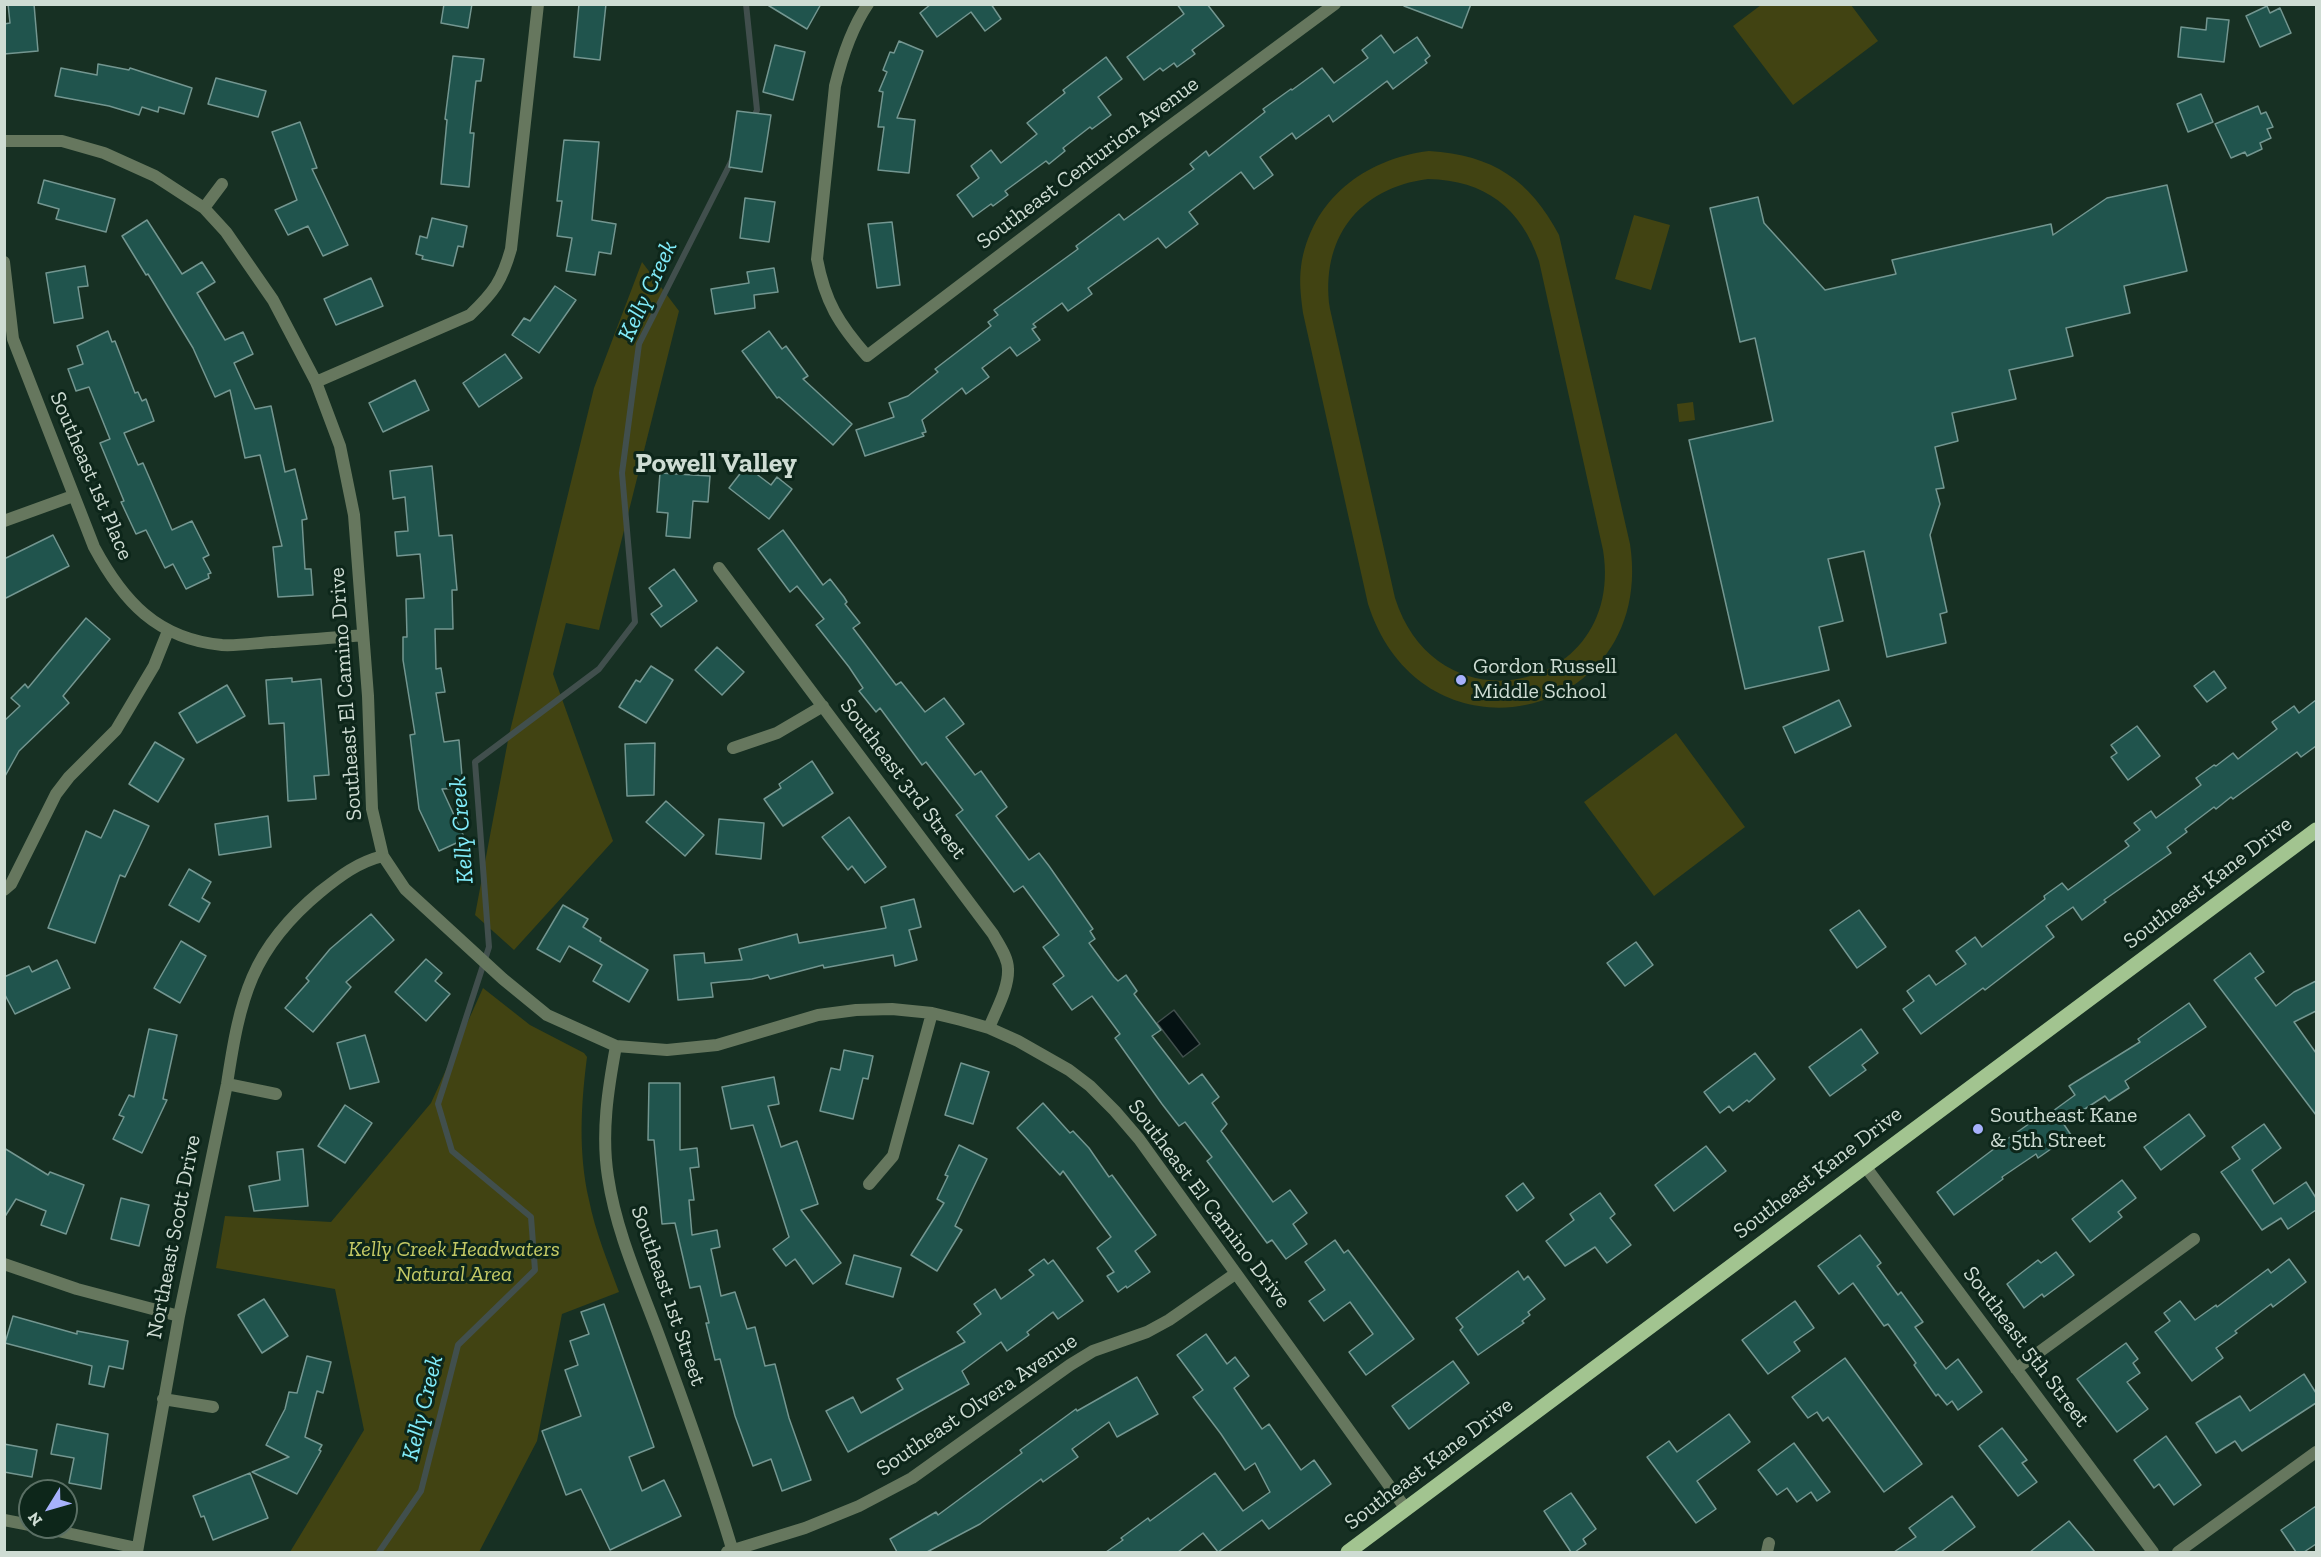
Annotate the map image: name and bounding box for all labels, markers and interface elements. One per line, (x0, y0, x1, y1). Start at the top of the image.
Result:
street label: Southeast Centurion Avenue (972, 71, 1204, 255)
water label: Kelly Creek (612, 236, 684, 346)
street label: Southeast 1st Place (44, 388, 138, 564)
district label: Powell Valley (635, 447, 797, 481)
street label: Southeast El Camino Drive (324, 566, 368, 822)
place label: Gordon Russell Middle School (1473, 654, 1617, 706)
marker: Gordon Russell Middle School (1454, 673, 1468, 687)
street label: Southeast 3rd Street (834, 693, 972, 865)
water label: Kelly Creek (444, 775, 480, 885)
street label: Southeast Kane Drive (2119, 811, 2297, 955)
street label: Southeast El Camino Drive (1122, 1095, 1296, 1313)
street label: Southeast Kane Drive (1729, 1101, 1907, 1245)
place label: Southeast Kane & 5th Street (1990, 1103, 2137, 1154)
marker: Southeast Kane & 5th Street (1971, 1122, 1985, 1136)
street label: Northeast Scott Drive (141, 1133, 207, 1341)
street label: Southeast 1st Street (625, 1202, 711, 1390)
park label: Kelly Creek Headwaters Natural Area (348, 1237, 560, 1288)
street label: Southeast 5th Street (1957, 1261, 2095, 1433)
street label: Southeast Olvera Avenue (872, 1328, 1082, 1482)
water label: Kelly Creek (396, 1352, 450, 1464)
street label: Southeast Kane Drive (1340, 1392, 1518, 1536)
north arrow (18, 1479, 78, 1539)
text: N (24, 1508, 46, 1530)

